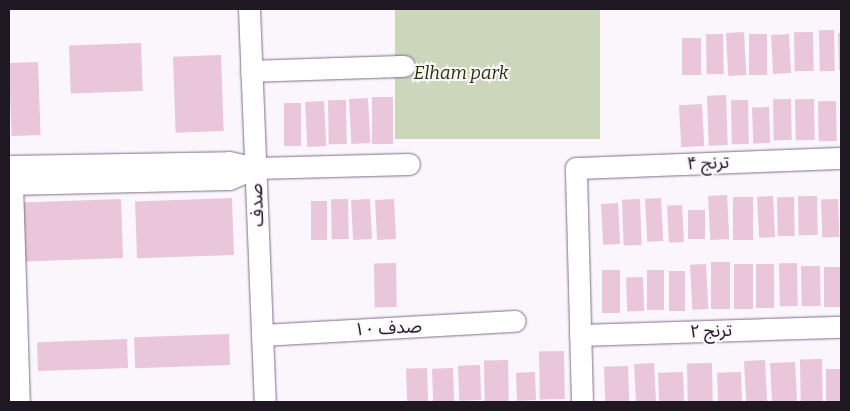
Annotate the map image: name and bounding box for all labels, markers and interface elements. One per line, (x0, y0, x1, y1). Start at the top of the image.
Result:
park label: Elham park (414, 62, 508, 84)
street label: ترنج ۴ (686, 151, 730, 175)
street label: صدف (245, 183, 269, 227)
street label: صدف ۱۰ (354, 315, 422, 341)
street label: ترنج ۲ (689, 319, 733, 343)

